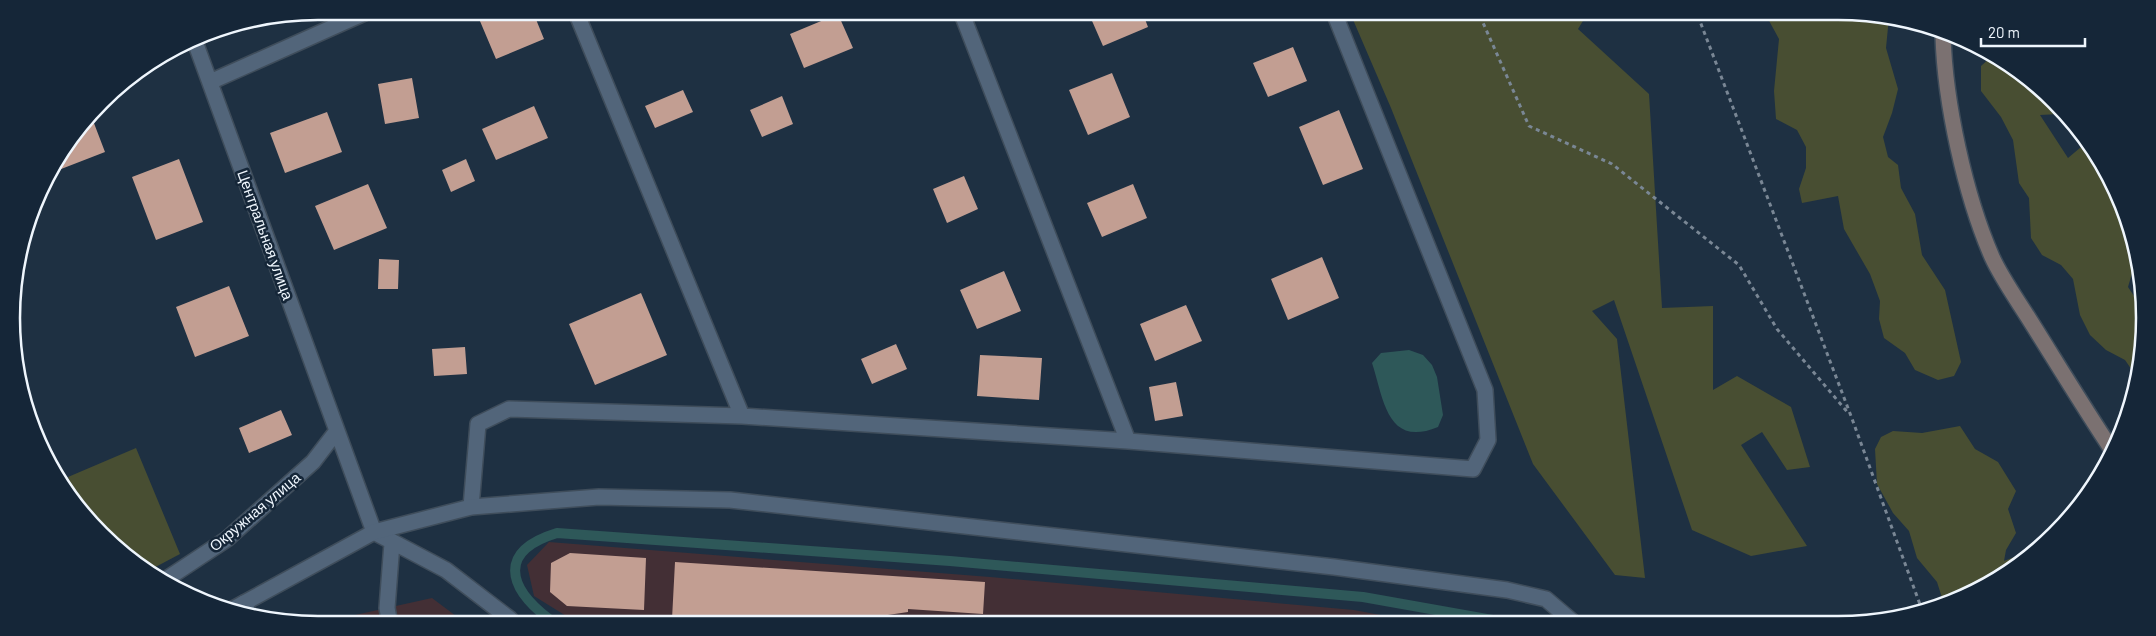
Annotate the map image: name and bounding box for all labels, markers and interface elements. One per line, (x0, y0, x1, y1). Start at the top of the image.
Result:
scale bar (1981, 15, 2085, 47)
text: 20 m (1988, 23, 2020, 41)
street label: Центральная улица (234, 167, 298, 303)
street label: Окружная улица (205, 468, 304, 554)

